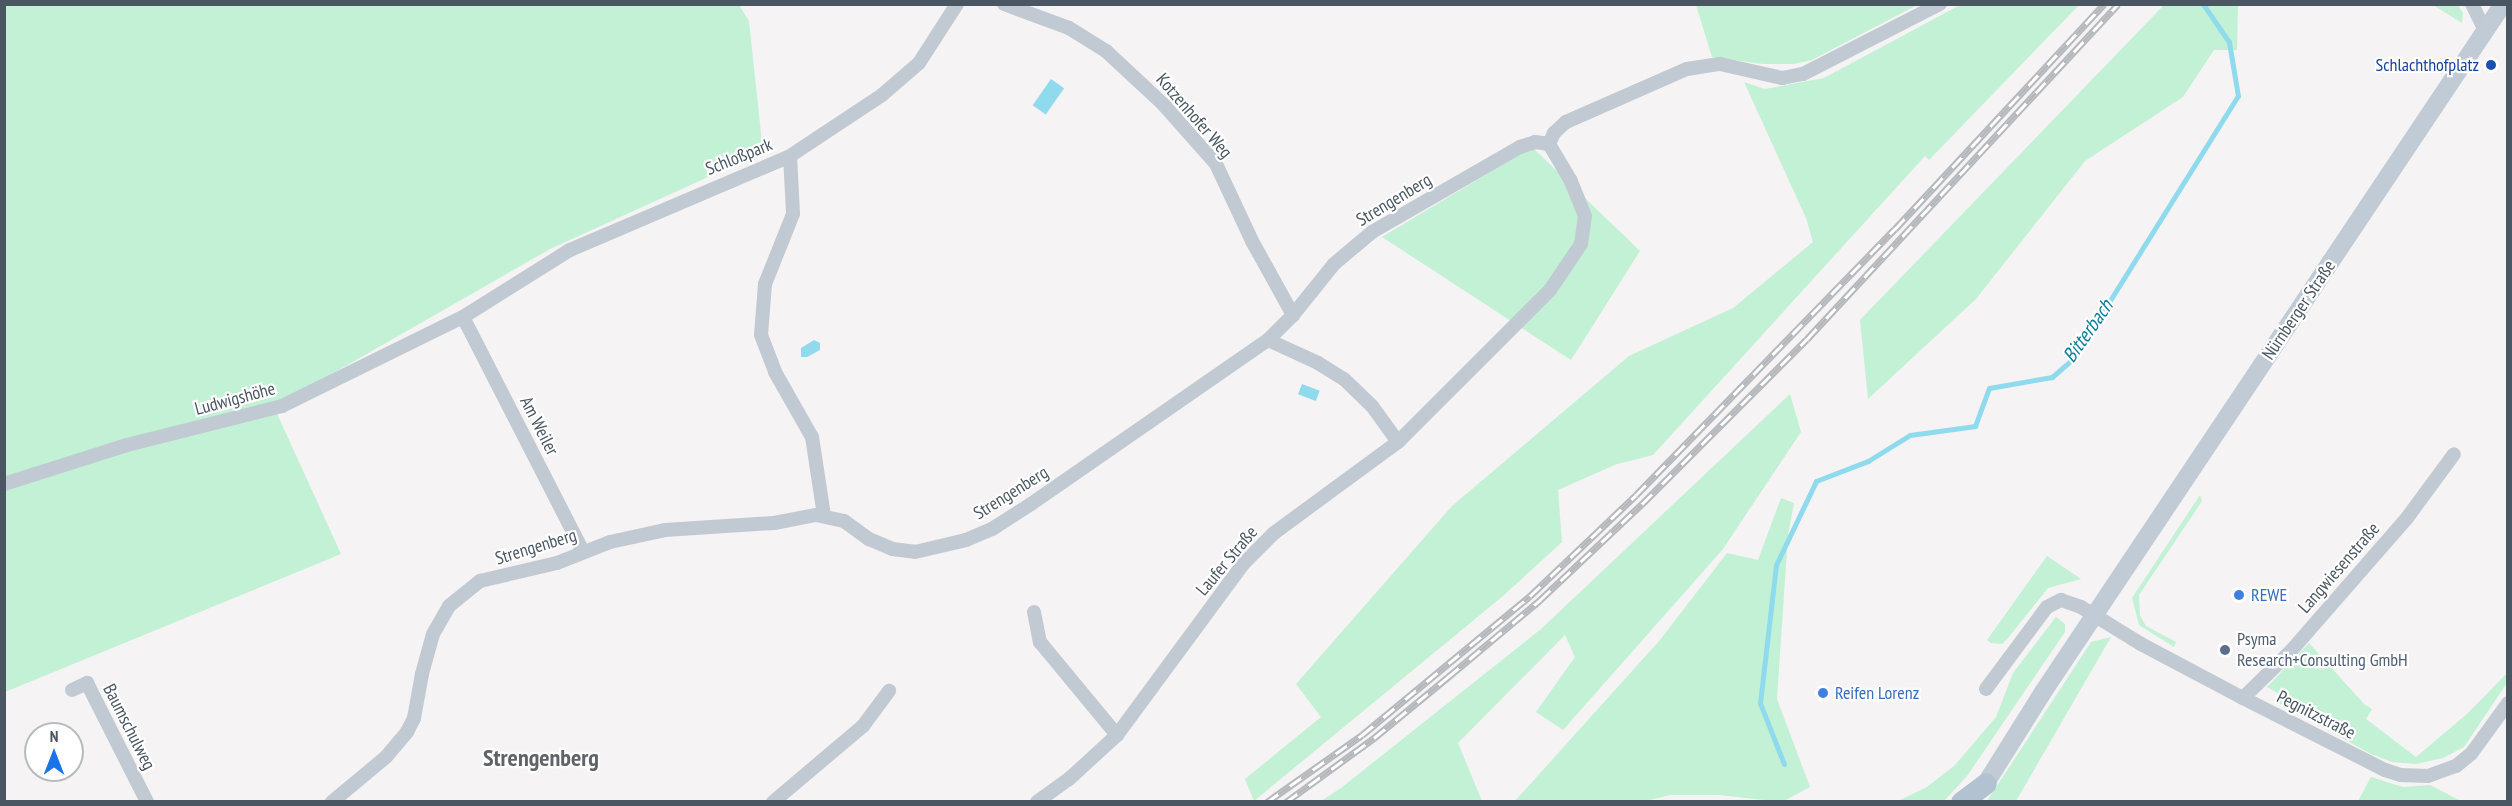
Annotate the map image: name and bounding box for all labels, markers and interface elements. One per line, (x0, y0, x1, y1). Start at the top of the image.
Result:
place label: Schlachthofplatz (2376, 54, 2479, 76)
marker: Schlachthofplatz (2484, 58, 2498, 72)
street label: Kotzenhofer Weg (1151, 69, 1237, 163)
street label: Schloßpark (703, 134, 775, 180)
street label: Strengenberg (1352, 169, 1436, 231)
street label: Nürnberger Straße (2258, 256, 2340, 364)
water label: Bitterbach (2058, 295, 2118, 367)
street label: Ludwigshöhe (192, 378, 278, 420)
street label: Am Weiler (515, 393, 563, 459)
street label: Strengenberg (970, 462, 1052, 524)
street label: Langwiesenstraße (2294, 518, 2384, 618)
street label: Laufer Straße (1192, 522, 1262, 600)
street label: Strengenberg (493, 524, 579, 570)
place label: REWE (2251, 584, 2287, 606)
marker: REWE (2232, 588, 2246, 602)
place label: Psyma Research+Consulting GmbH (2237, 629, 2408, 672)
marker: Psyma Research+Consulting GmbH (2218, 643, 2232, 657)
street label: Baumschulweg (98, 681, 160, 773)
place label: Reifen Lorenz (1835, 682, 1919, 704)
marker: Reifen Lorenz (1816, 686, 1830, 700)
street label: Pegnitzstraße (2273, 686, 2359, 744)
north arrow (24, 722, 84, 782)
text: N (50, 726, 58, 746)
district label: Strengenberg (483, 744, 599, 772)

